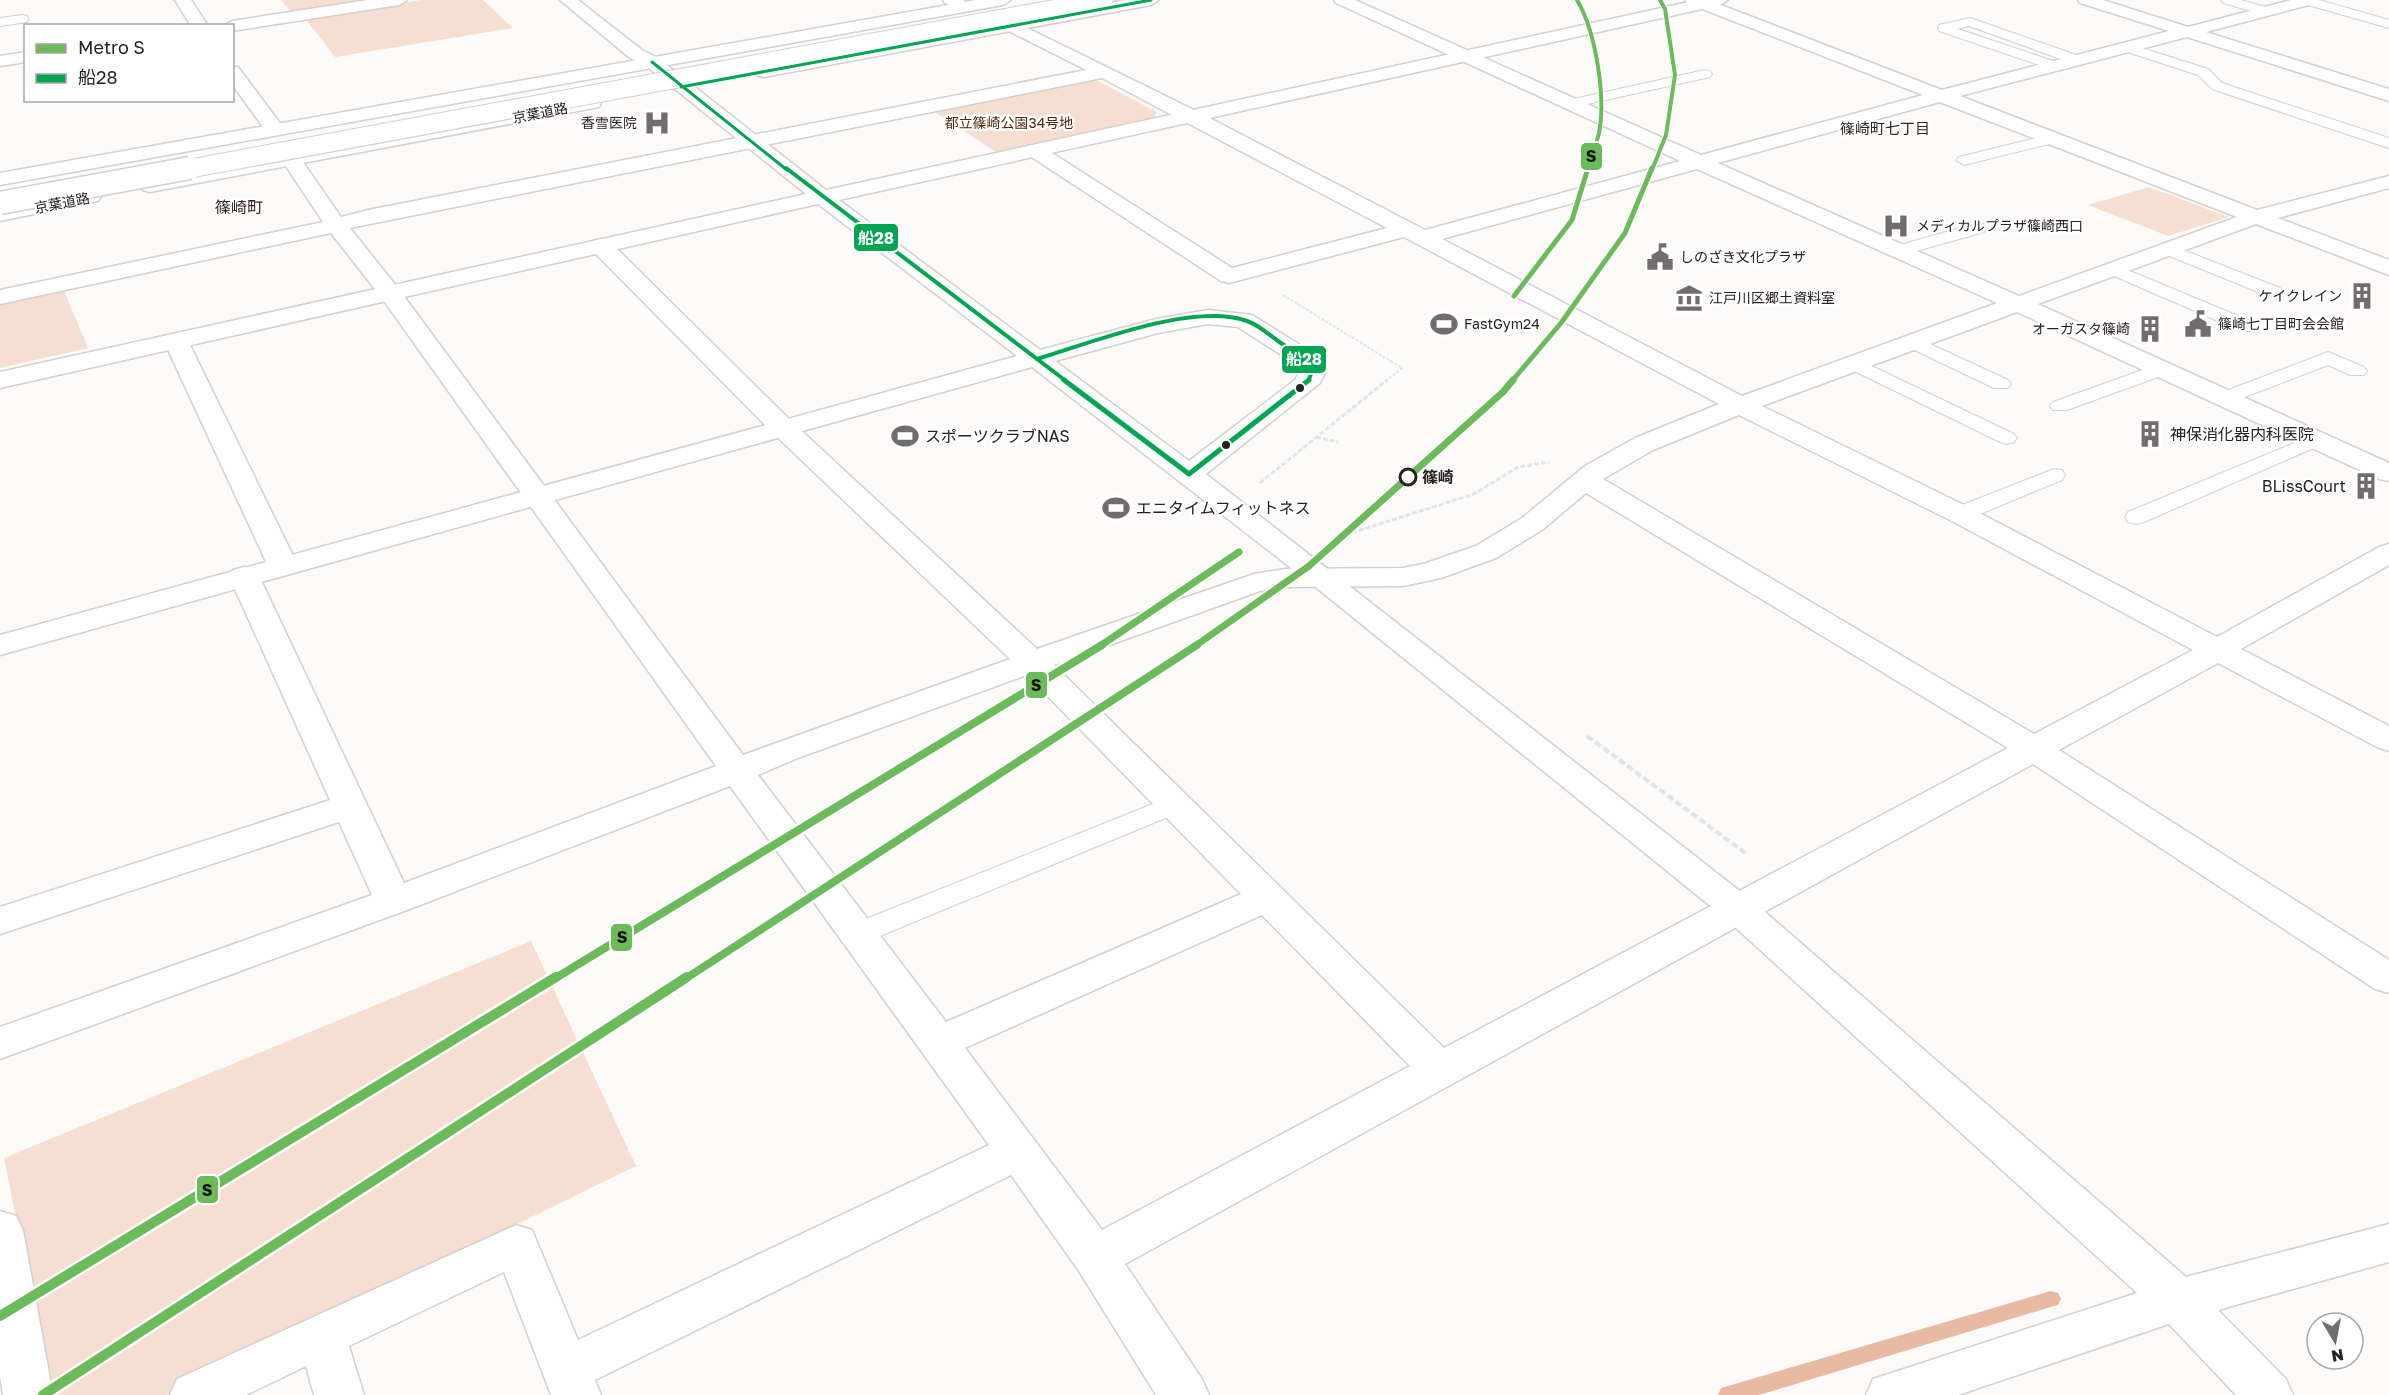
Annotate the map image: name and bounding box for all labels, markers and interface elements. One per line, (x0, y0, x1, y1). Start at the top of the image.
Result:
legend (24, 24, 234, 102)
text: Metro S (78, 36, 145, 58)
text: 船28 (78, 66, 117, 88)
street label: 京葉道路 (511, 99, 569, 126)
hospital icon: 香雪医院 (642, 108, 672, 138)
place label: 香雪医院 (581, 114, 637, 131)
park label: 都立篠崎公園34号地 (945, 114, 1073, 131)
district label: 篠崎町七丁目 (1840, 119, 1930, 137)
line badge: S (1580, 142, 1603, 171)
text: S (1586, 146, 1597, 166)
street label: 京葉道路 (33, 189, 91, 216)
district label: 篠崎町 (215, 197, 263, 217)
hospital icon: メディカルプラザ篠崎西口 (1881, 211, 1911, 241)
place label: メディカルプラザ篠崎西口 (1916, 217, 2083, 234)
line badge: 船28 (853, 223, 899, 252)
text: 船28 (858, 228, 894, 248)
public building icon: しのざき文化プラザ (1645, 242, 1675, 272)
place label: しのざき文化プラザ (1680, 248, 1806, 265)
building icon: ケイクレイン (2347, 281, 2377, 311)
museum icon: 江戸川区郷土資料室 (1674, 283, 1704, 313)
place label: ケイクレイン (2259, 287, 2342, 304)
place label: 江戸川区郷土資料室 (1709, 289, 1835, 306)
sports icon: FastGym24 (1429, 309, 1459, 339)
public building icon: 篠崎七丁目町会会館 (2183, 309, 2213, 339)
building icon: オーガスタ篠崎 (2135, 314, 2165, 344)
place label: FastGym24 (1464, 315, 1540, 332)
place label: 篠崎七丁目町会会館 (2218, 315, 2344, 332)
place label: オーガスタ篠崎 (2032, 320, 2130, 337)
line badge: 船28 (1281, 345, 1327, 374)
text: 船28 (1286, 349, 1322, 369)
unlabelled marker (1294, 382, 1306, 394)
building icon: 神保消化器内科医院 (2135, 419, 2165, 449)
sports icon: スポーツクラブNAS (890, 421, 920, 451)
place label: 神保消化器内科医院 (2170, 424, 2314, 444)
place label: スポーツクラブNAS (925, 426, 1070, 446)
unlabelled marker (1220, 439, 1232, 451)
place label: 篠崎 (1422, 467, 1454, 487)
marker: 篠崎 (1399, 468, 1417, 486)
building icon: BLissCourt (2351, 471, 2381, 501)
place label: BLissCourt (2262, 476, 2346, 496)
sports icon: エニタイムフィットネス (1101, 493, 1131, 523)
place label: エニタイムフィットネス (1136, 498, 1310, 518)
line badge: S (1025, 671, 1048, 699)
text: S (1031, 675, 1042, 695)
line badge: S (610, 923, 633, 952)
text: S (617, 927, 628, 947)
line badge: S (196, 1175, 219, 1204)
text: S (202, 1180, 213, 1200)
north arrow (2305, 1311, 2365, 1371)
text: N (2330, 1345, 2345, 1367)

